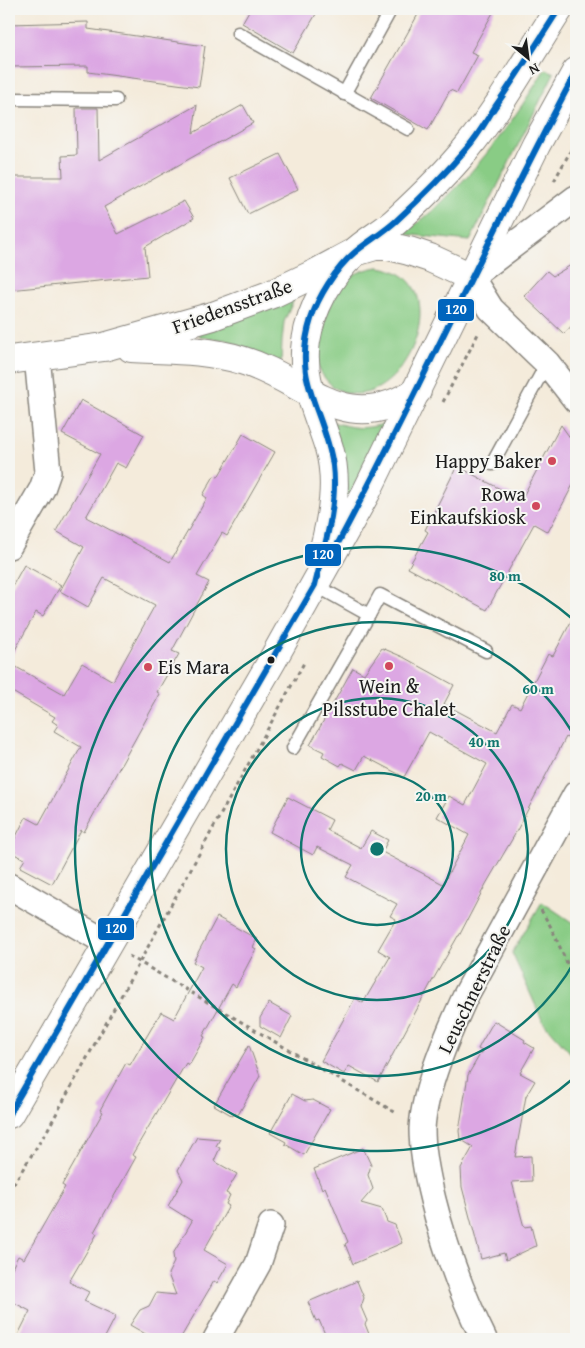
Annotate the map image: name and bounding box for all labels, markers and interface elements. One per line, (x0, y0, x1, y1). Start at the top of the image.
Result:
north arrow (502, 32, 552, 82)
text: N (525, 58, 543, 81)
street label: Friedensstraße (168, 270, 296, 341)
line badge: 120 (437, 298, 475, 322)
text: 120 (445, 299, 467, 319)
place label: Happy Baker (435, 446, 542, 475)
marker: Happy Baker (546, 455, 558, 467)
place label: Rowa Einkaufskiosk (410, 479, 527, 531)
marker: Rowa Einkaufskiosk (530, 500, 542, 512)
line badge: 120 (304, 543, 342, 567)
text: 120 (312, 544, 334, 564)
text: 80 m (489, 565, 521, 586)
place label: Eis Mara (158, 652, 230, 681)
unlabelled marker (266, 655, 276, 665)
marker: Wein & Pilsstube Chalet (383, 660, 395, 672)
marker: Eis Mara (142, 661, 154, 673)
place label: Wein & Pilsstube Chalet (322, 671, 456, 723)
text: 60 m (522, 678, 554, 699)
text: 40 m (468, 731, 500, 752)
text: 20 m (415, 785, 447, 806)
centre of rings (368, 840, 386, 858)
line badge: 120 (97, 917, 135, 941)
text: 120 (105, 918, 127, 938)
street label: Leuschnerstraße (430, 919, 517, 1058)

